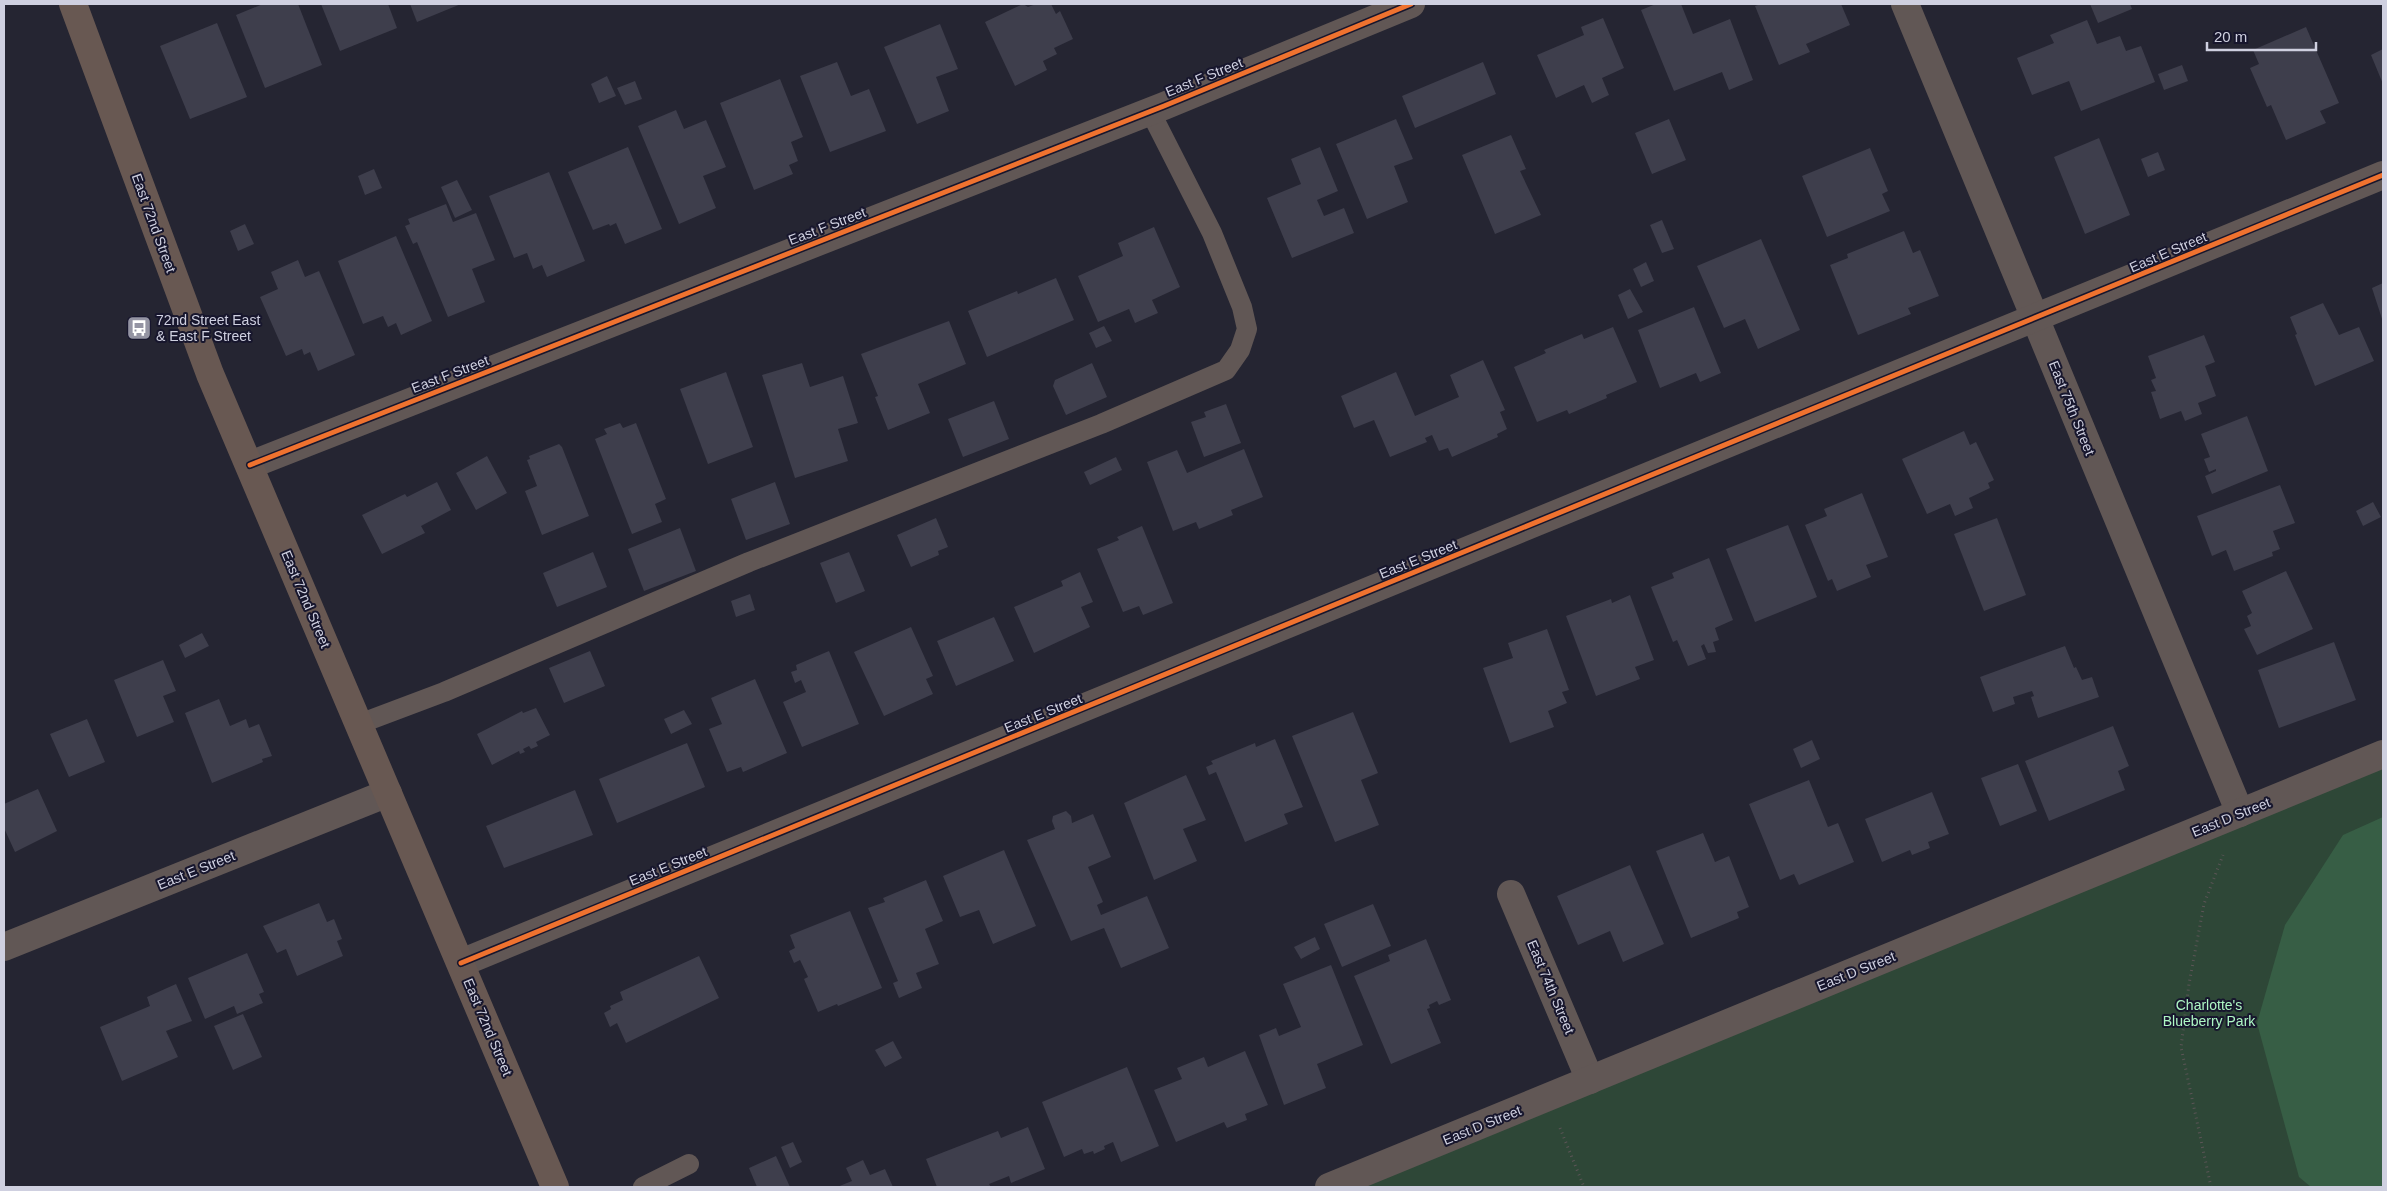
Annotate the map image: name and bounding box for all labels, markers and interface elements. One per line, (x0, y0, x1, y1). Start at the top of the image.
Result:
scale bar (2207, 20, 2316, 52)
text: 20 m (2214, 28, 2247, 45)
street label: East F Street (1163, 54, 1245, 100)
street label: East 72nd Street (129, 171, 179, 275)
street label: East F Street (786, 204, 868, 248)
street label: East E Street (2127, 228, 2209, 275)
place label: 72nd Street East & East F Street (156, 312, 260, 344)
bus stop icon: 72nd Street East & East F Street (126, 315, 152, 341)
street label: East F Street (409, 352, 491, 396)
street label: East 75th Street (2046, 358, 2098, 458)
street label: East E Street (1377, 536, 1459, 582)
street label: East 72nd Street (278, 548, 334, 650)
street label: East E Street (1002, 690, 1084, 736)
street label: East D Street (2189, 794, 2273, 840)
street label: East E Street (627, 843, 709, 889)
street label: East E Street (155, 847, 237, 893)
street label: East 74th Street (1524, 938, 1578, 1036)
street label: East D Street (1814, 948, 1898, 994)
street label: East 72nd Street (460, 976, 516, 1078)
park label: Charlotte's Blueberry Park (2163, 997, 2256, 1029)
street label: East D Street (1440, 1102, 1524, 1148)

